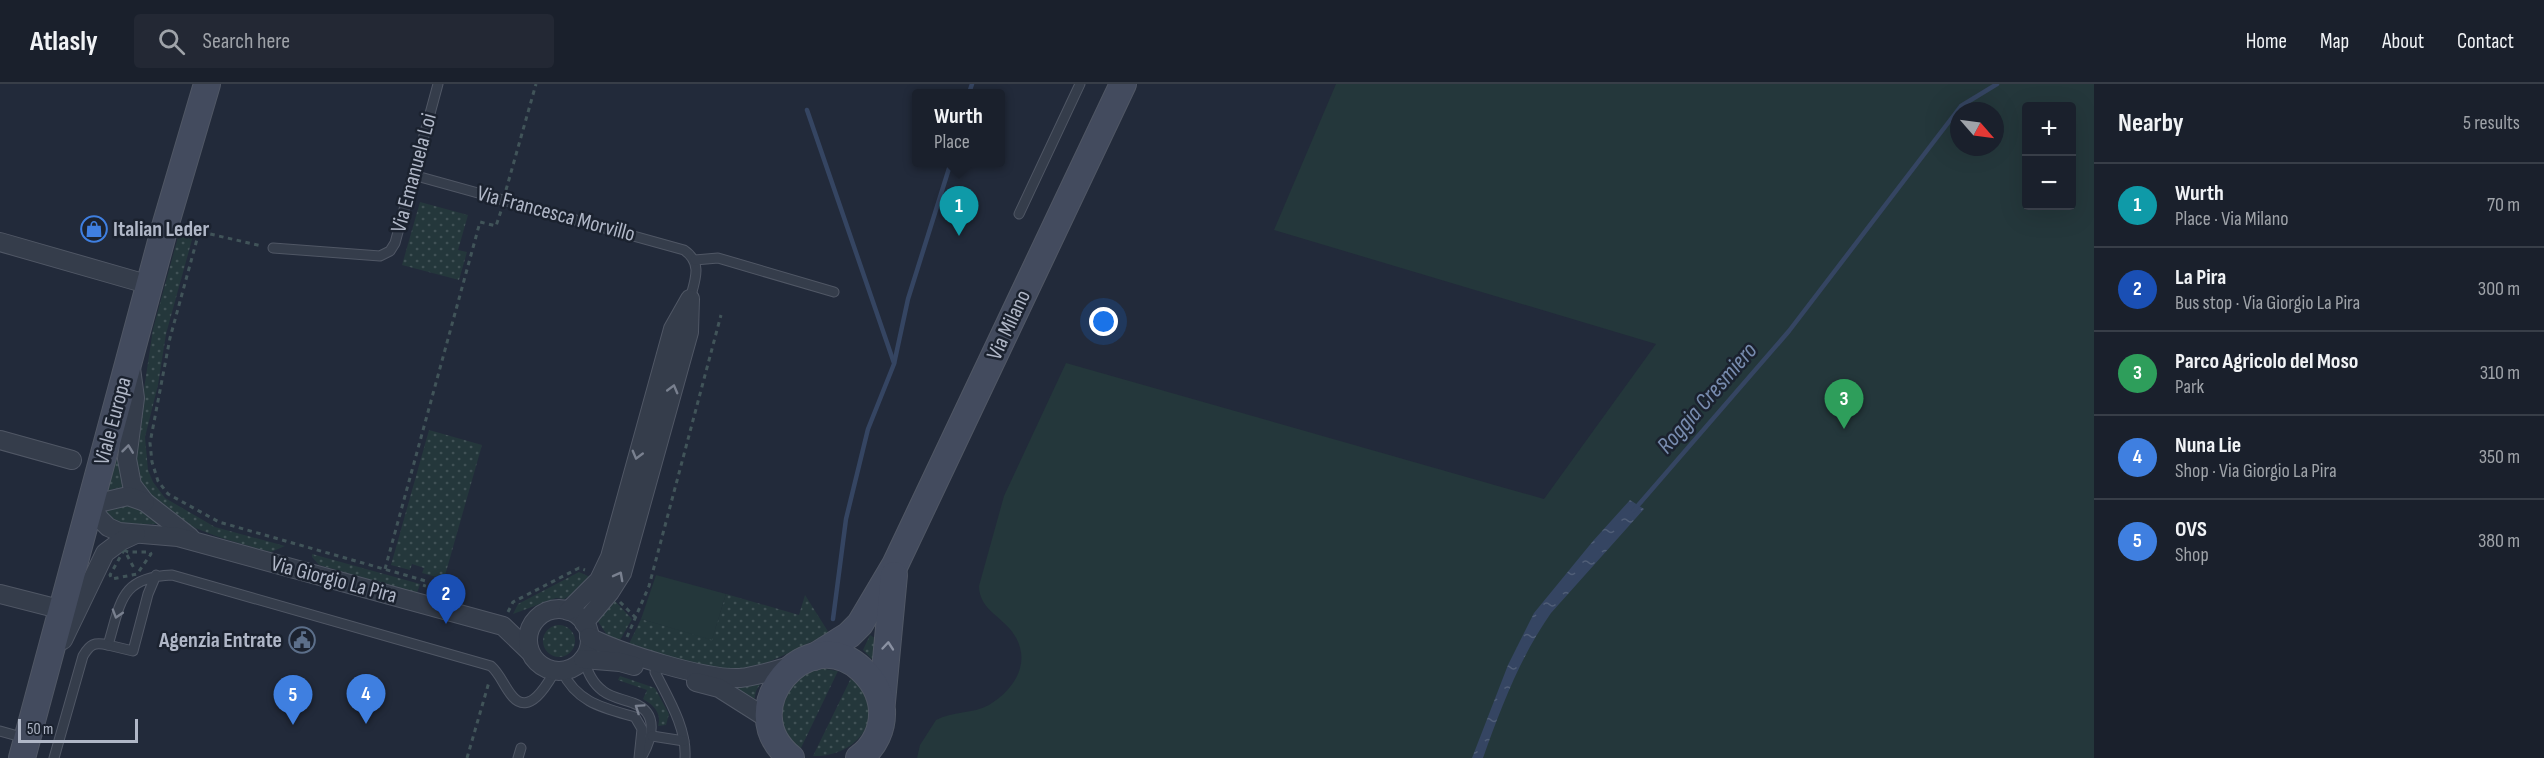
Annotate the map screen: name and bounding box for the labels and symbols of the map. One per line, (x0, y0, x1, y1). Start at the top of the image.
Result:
north arrow (1950, 102, 2004, 156)
street label: Via Emanuela Loi (385, 110, 443, 236)
street label: Via Francesca Morvillo (474, 180, 638, 248)
pin: 1 (940, 186, 978, 236)
shop icon: Italian Leder (79, 214, 109, 244)
place label: Italian Leder (113, 216, 209, 243)
street label: Via Milano (981, 286, 1037, 364)
your location (1089, 307, 1118, 336)
water label: Roggia Cresmiero (1651, 336, 1763, 460)
street label: Viale Europa (88, 374, 138, 468)
pin: 3 (1824, 380, 1864, 429)
one-way arrow (666, 385, 679, 395)
one-way arrow (121, 444, 134, 454)
one-way arrow (632, 449, 644, 460)
street label: Via Giorgio La Pira (268, 550, 400, 610)
one-way arrow (612, 572, 623, 583)
pin: 2 (426, 574, 466, 624)
one-way arrow (112, 608, 124, 619)
public building icon: Agenzia Entrate (287, 625, 317, 655)
place label: Agenzia Entrate (158, 627, 282, 654)
one-way arrow (881, 642, 894, 651)
pin: 4 (346, 674, 386, 724)
pin: 5 (274, 676, 312, 725)
one-way arrow (635, 704, 646, 715)
scale bar (18, 716, 138, 744)

